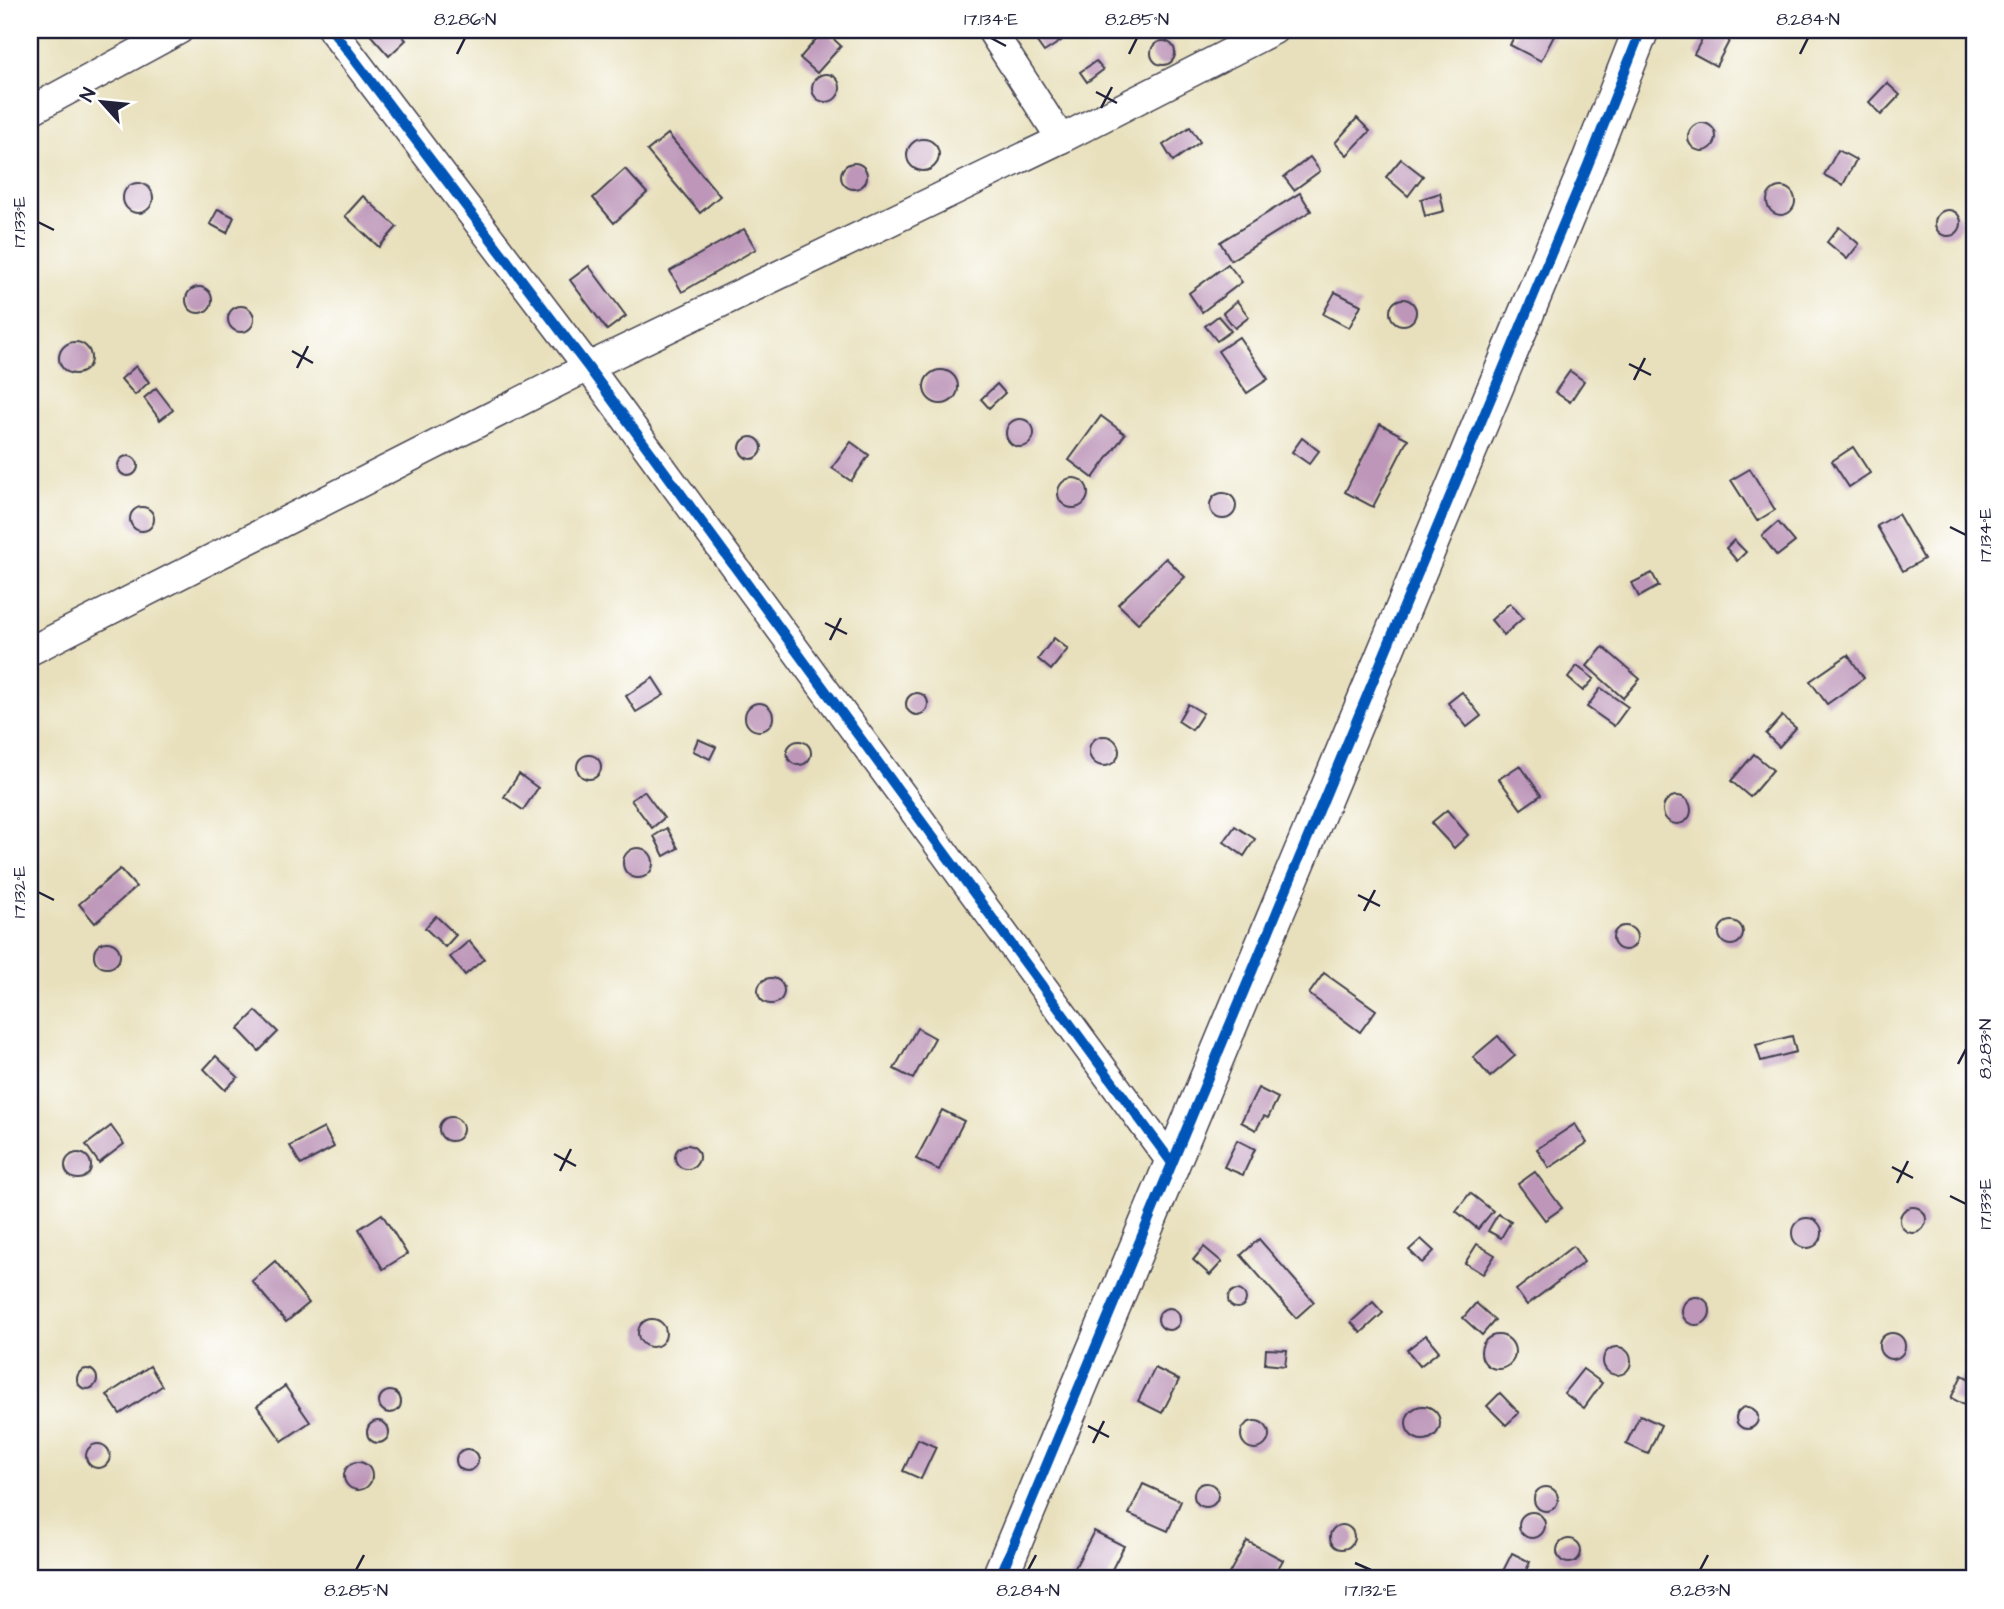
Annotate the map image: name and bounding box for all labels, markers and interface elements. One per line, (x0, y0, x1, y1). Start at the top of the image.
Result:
text: 8.286°N (434, 7, 496, 32)
text: 17.134°E (964, 7, 1018, 32)
text: 8.285°N (1105, 7, 1169, 32)
text: 8.284°N (1776, 7, 1840, 32)
north arrow (66, 66, 136, 136)
text: N (73, 83, 103, 106)
text: 17.133°E (7, 196, 32, 248)
text: 17.134°E (1973, 508, 1998, 562)
text: 17.132°E (7, 866, 32, 918)
text: 8.283°N (1973, 1019, 1998, 1079)
text: 17.133°E (1973, 1178, 1998, 1230)
text: 8.285°N (324, 1578, 388, 1603)
text: 8.284°N (996, 1578, 1060, 1603)
text: 17.132°E (1345, 1578, 1397, 1603)
text: 8.283°N (1670, 1578, 1730, 1603)

